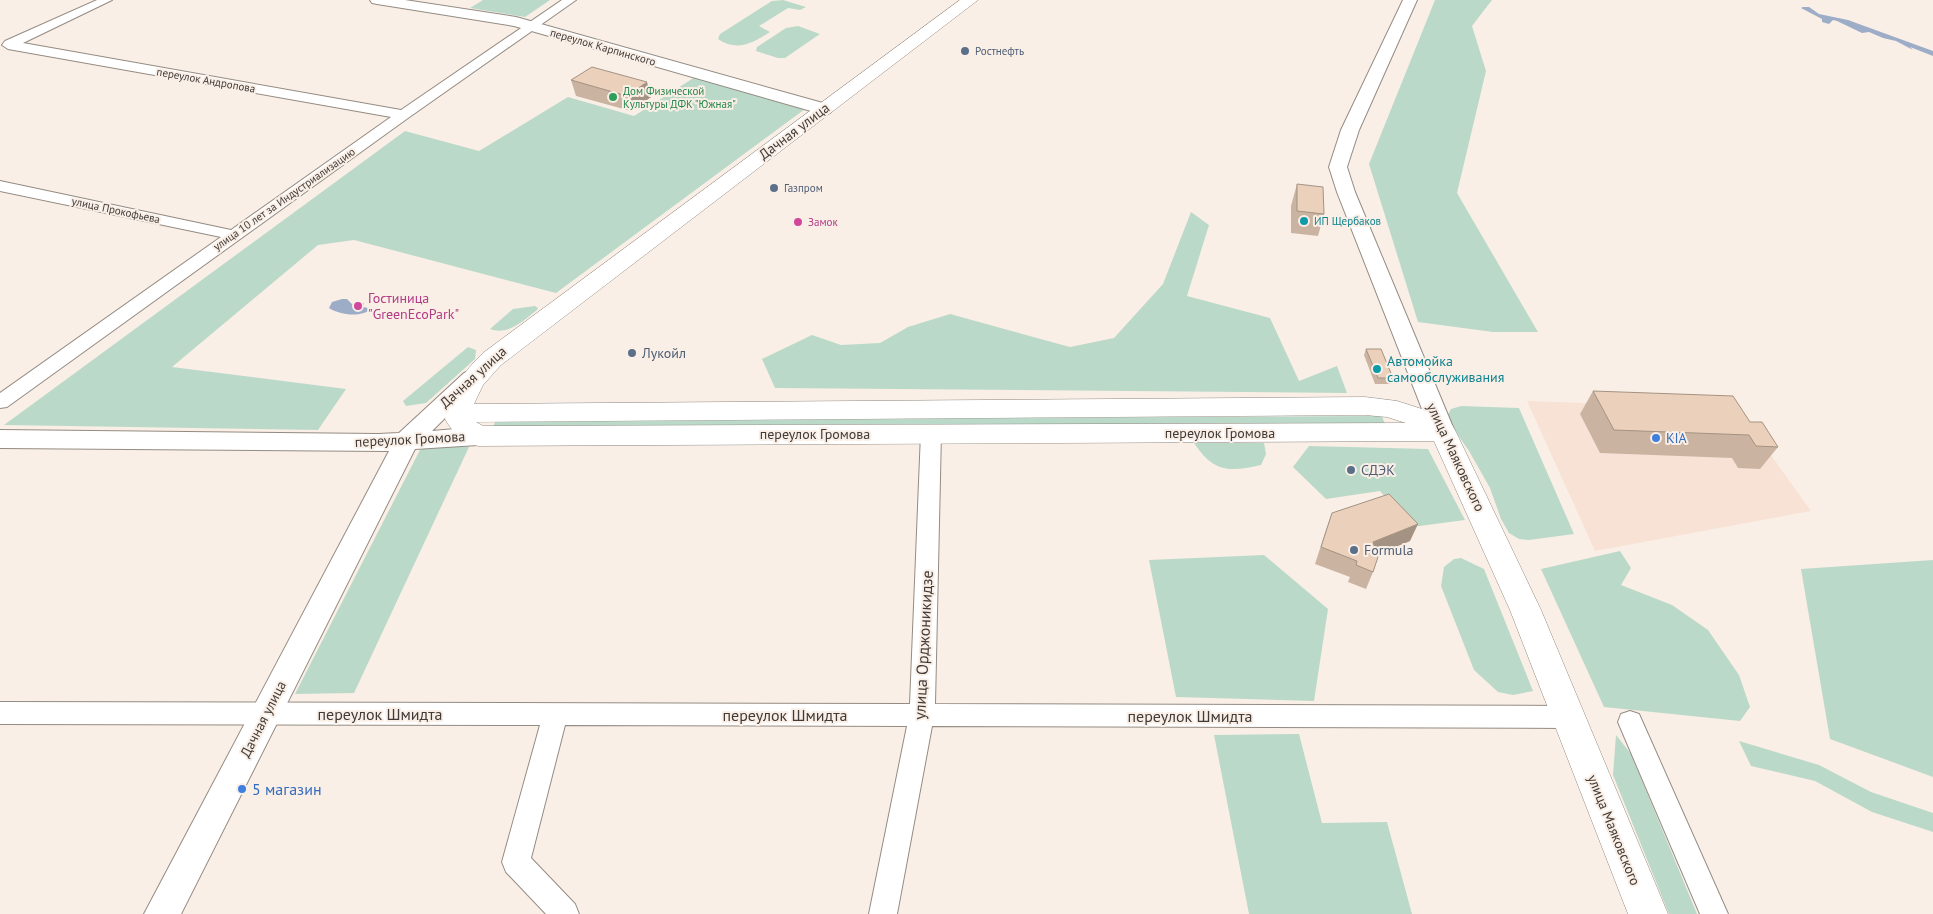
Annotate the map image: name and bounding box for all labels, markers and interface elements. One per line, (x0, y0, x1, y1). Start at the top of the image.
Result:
street label: переулок Карпинского (549, 25, 657, 69)
place label: Ростнефть (975, 44, 1024, 58)
marker: Ростнефть (959, 45, 971, 57)
street label: переулок Андропова (156, 64, 256, 96)
place label: Дом Физической Культуры ДФК "Южная" (623, 84, 736, 111)
marker: Дом Физической Культуры ДФК "Южная" (607, 91, 619, 103)
street label: Дачная улица (755, 99, 833, 163)
street label: улица 10 лет за Индустриализацию (210, 144, 358, 253)
place label: Газпром (784, 181, 823, 195)
marker: Газпром (768, 182, 780, 194)
street label: улица Прокофьева (70, 194, 162, 226)
place label: ИП Щербаков (1314, 214, 1381, 228)
place label: Замок (808, 215, 838, 229)
marker: ИП Щербаков (1298, 215, 1310, 227)
marker: Замок (792, 216, 804, 228)
place label: Гостиница "GreenEcoPark" (368, 289, 459, 323)
marker: Гостиница "GreenEcoPark" (352, 300, 364, 312)
street label: Дачная улица (436, 342, 510, 412)
place label: Лукойл (641, 344, 686, 362)
marker: Лукойл (626, 347, 638, 359)
place label: Автомойка самообслуживания (1387, 352, 1504, 386)
marker: Автомойка самообслуживания (1371, 363, 1383, 375)
street label: улица Маяковского (1423, 400, 1489, 514)
street label: переулок Громова (1165, 424, 1275, 442)
street label: переулок Громова (760, 425, 870, 443)
street label: переулок Громова (354, 427, 466, 451)
place label: KIA (1666, 429, 1688, 447)
marker: KIA (1650, 432, 1662, 444)
place label: СДЭК (1361, 461, 1395, 479)
marker: СДЭК (1345, 464, 1357, 476)
place label: Formula (1364, 541, 1414, 559)
marker: Formula (1348, 544, 1360, 556)
street label: улица Орджоникидзе (909, 570, 937, 720)
street label: Дачная улица (236, 678, 290, 760)
street label: переулок Шмидта (317, 704, 443, 724)
street label: переулок Шмидта (722, 705, 848, 725)
street label: переулок Шмидта (1127, 706, 1253, 726)
street label: улица Маяковского (1584, 772, 1644, 888)
place label: 5 магазин (252, 779, 322, 799)
marker: 5 магазин (236, 783, 248, 795)

